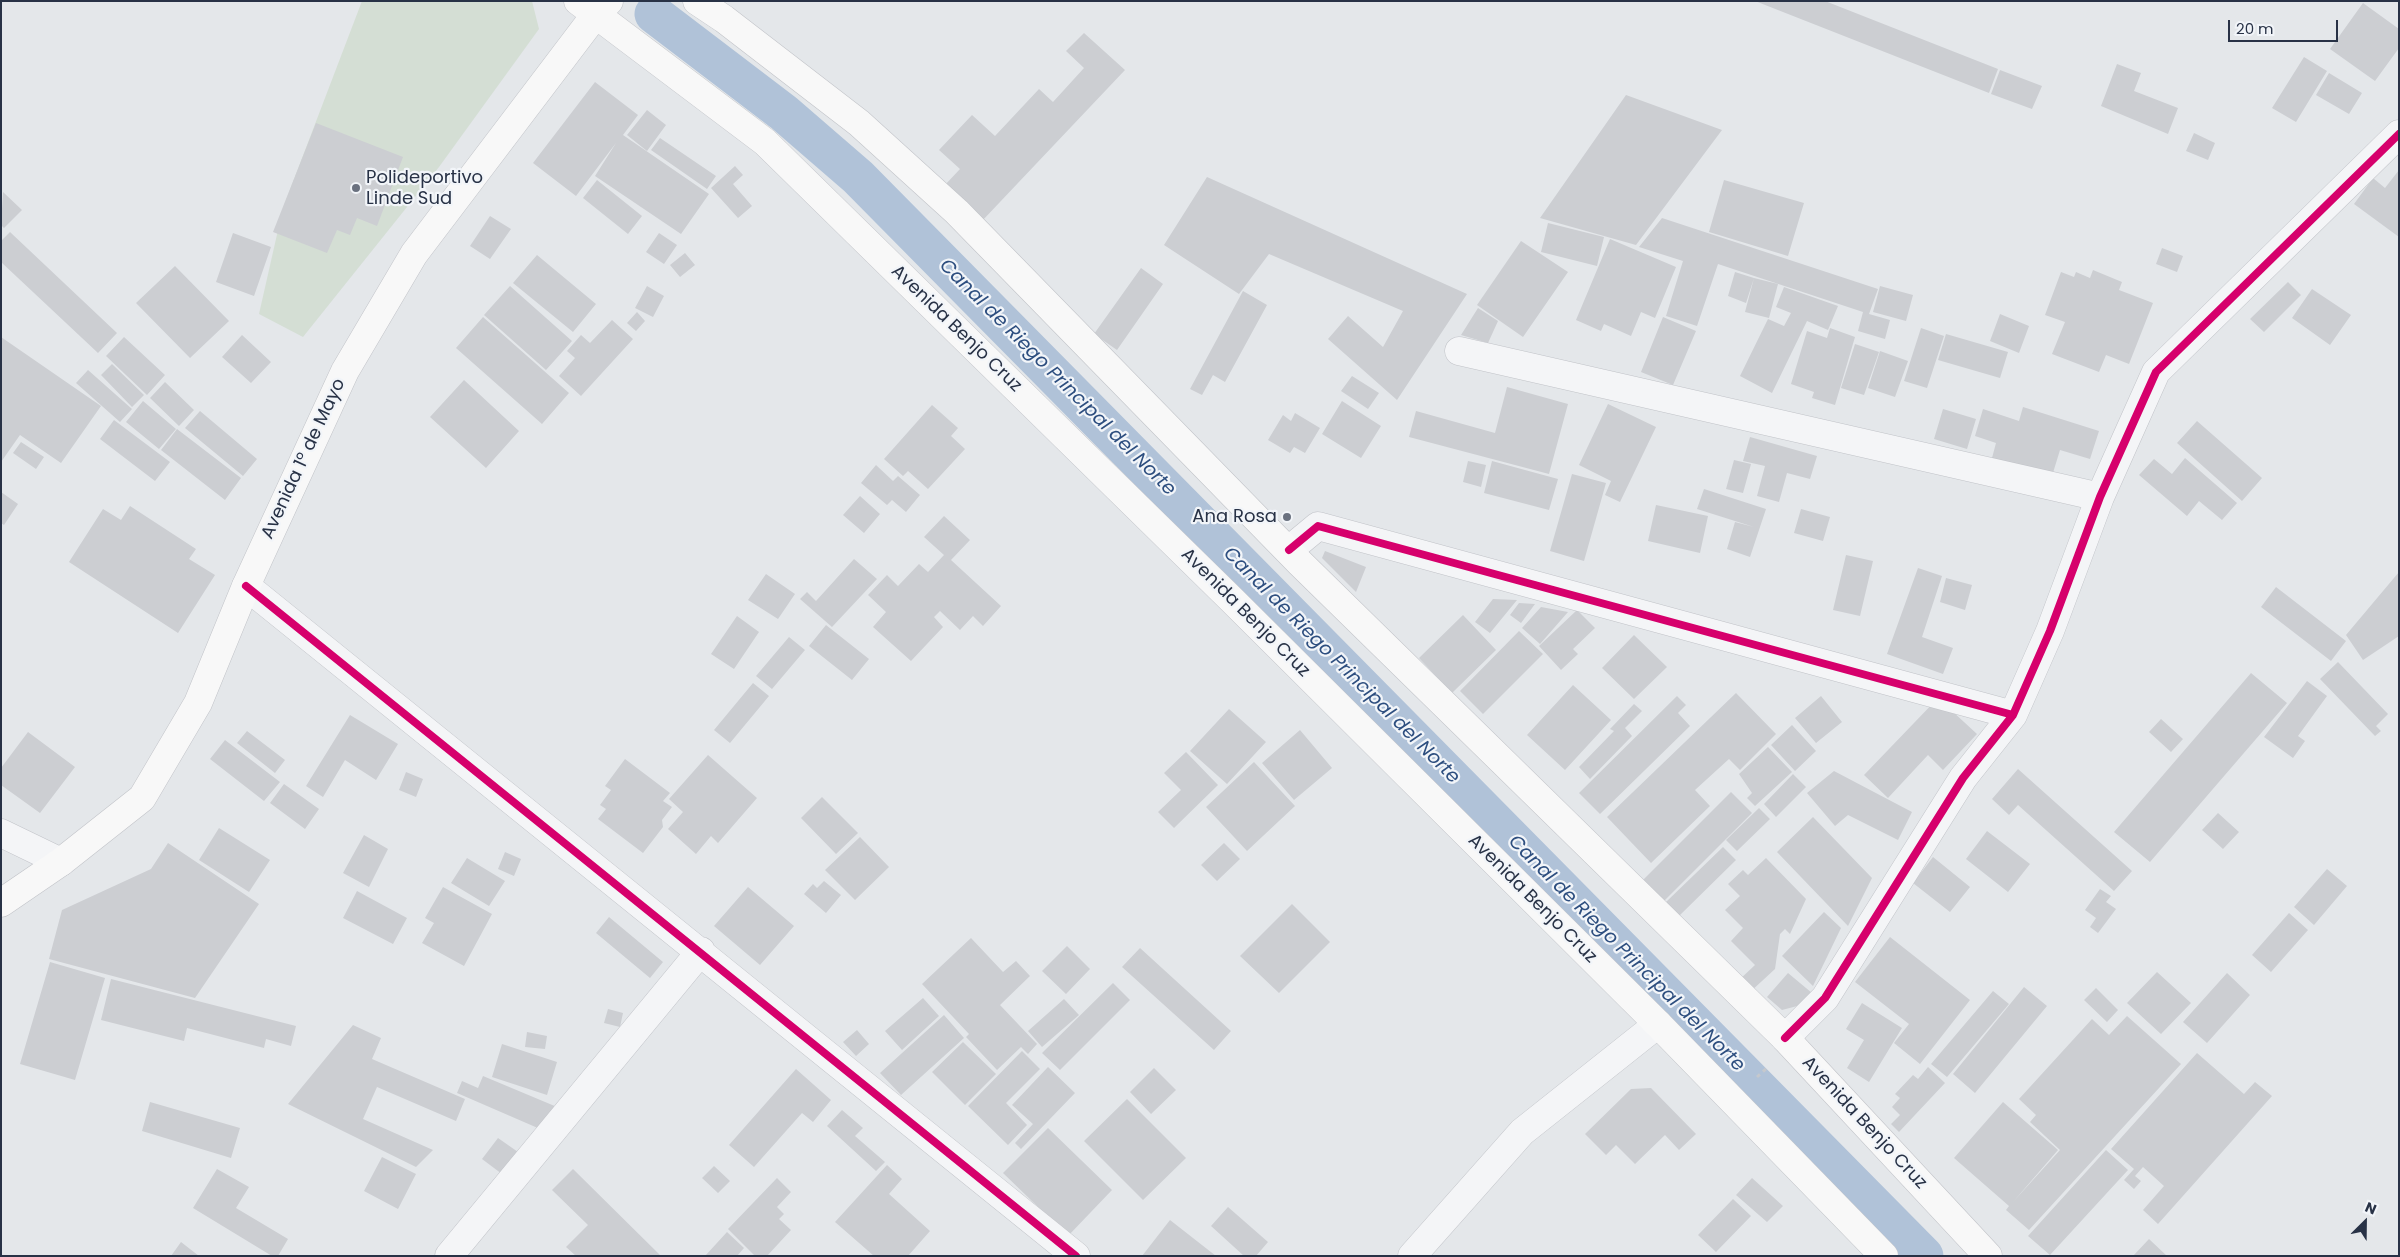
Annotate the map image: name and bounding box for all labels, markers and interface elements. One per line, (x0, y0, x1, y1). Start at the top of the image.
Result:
scale bar (2230, 10, 2340, 42)
text: 20 m (2236, 18, 2274, 39)
place label: Polideportivo Linde Sud (366, 167, 483, 210)
marker: Polideportivo Linde Sud (350, 182, 362, 194)
water label: Canal de Riego Principal del Norte (934, 255, 1180, 501)
street label: Avenida Benjo Cruz (886, 261, 1026, 397)
street label: Avenida 1º de Mayo (257, 375, 351, 543)
place label: Ana Rosa (1192, 506, 1277, 528)
marker: Ana Rosa (1281, 511, 1293, 523)
water label: Canal de Riego Principal del Norte (1218, 543, 1464, 789)
street label: Avenida Benjo Cruz (1176, 544, 1314, 682)
street label: Avenida Benjo Cruz (1463, 830, 1601, 968)
water label: Canal de Riego Principal del Norte (1503, 831, 1749, 1077)
street label: Avenida Benjo Cruz (1797, 1052, 1931, 1194)
north arrow (2340, 1197, 2390, 1247)
text: N (2362, 1197, 2380, 1219)

